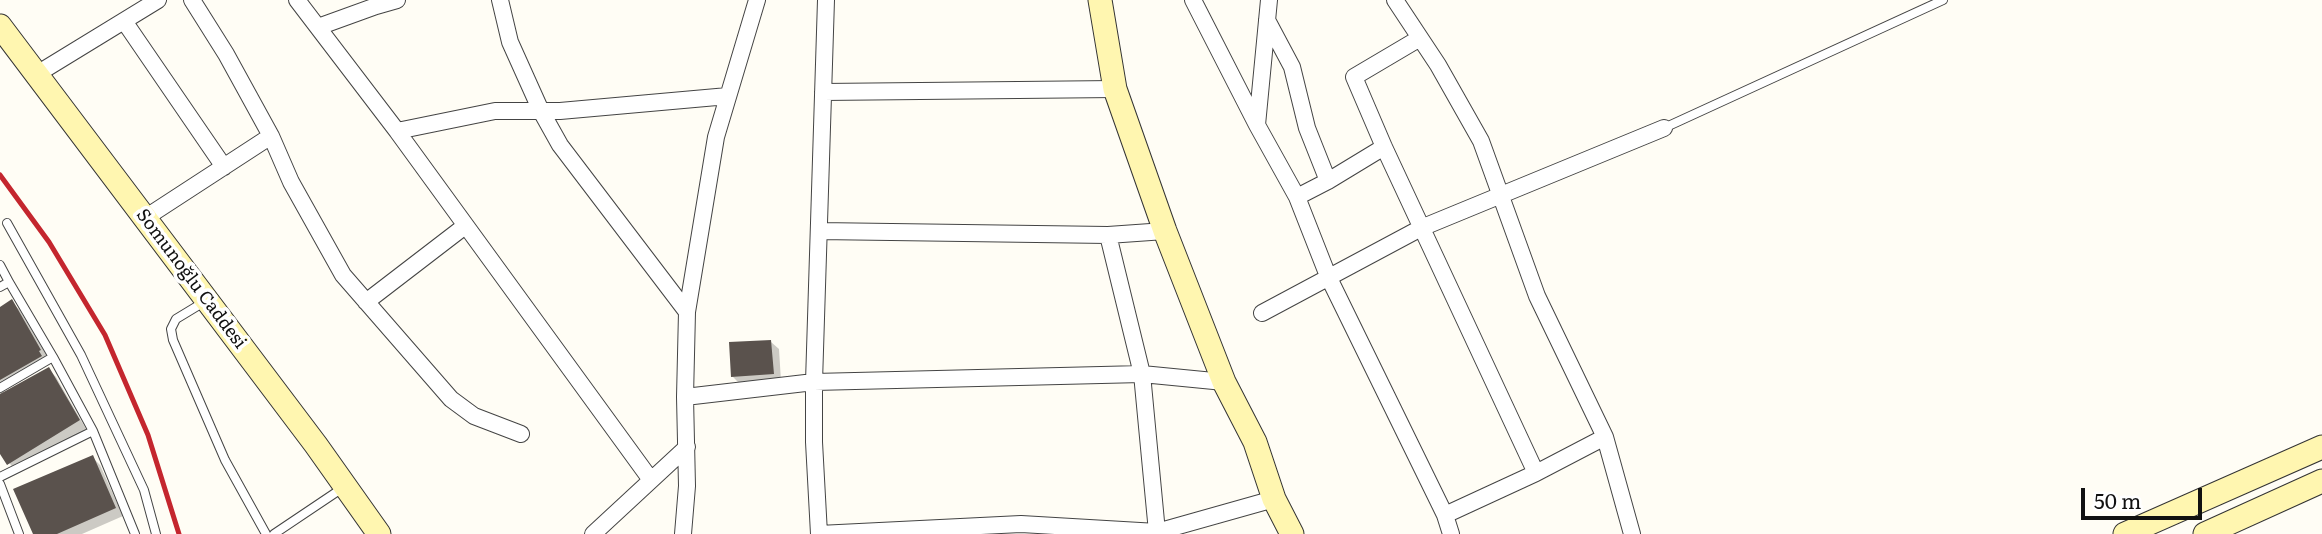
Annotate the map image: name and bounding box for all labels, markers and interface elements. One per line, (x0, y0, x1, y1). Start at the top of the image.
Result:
street label: Somunoğlu Caddesi (131, 205, 251, 353)
scale bar (2084, 475, 2205, 518)
text: 50 m (2094, 484, 2141, 515)

